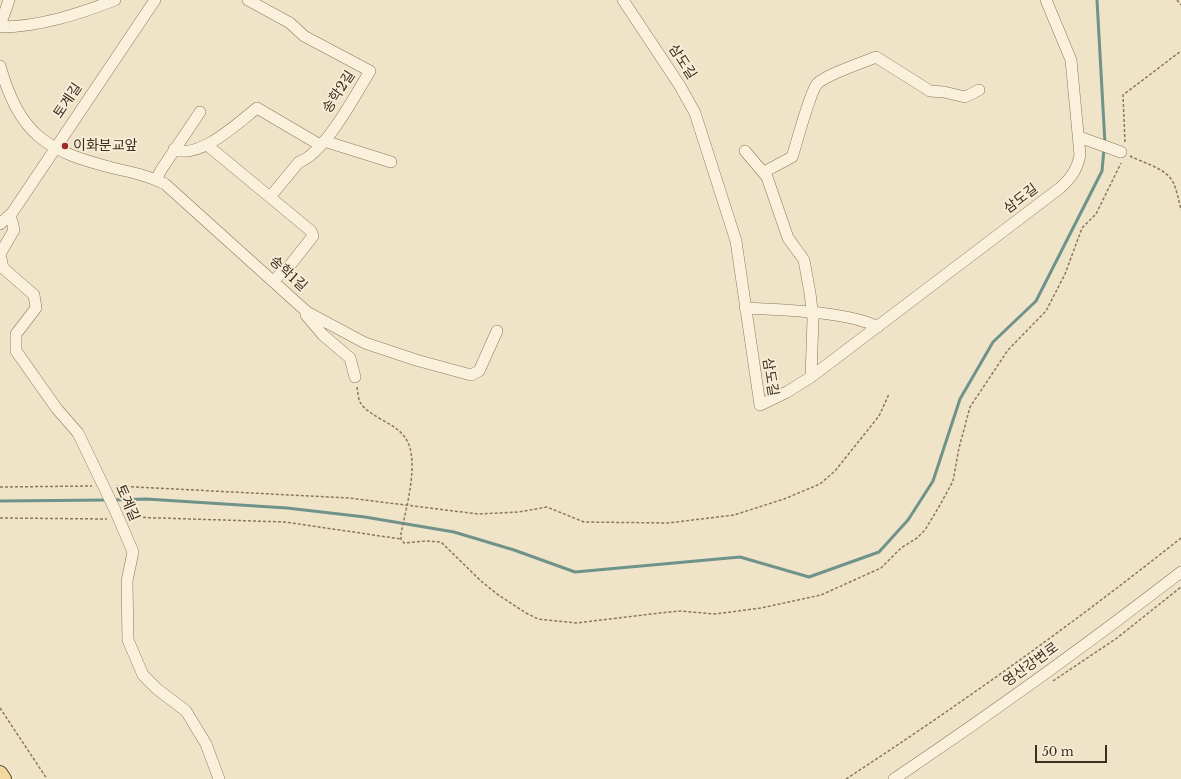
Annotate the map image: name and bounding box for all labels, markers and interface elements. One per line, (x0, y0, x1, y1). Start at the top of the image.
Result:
street label: 삼도길 (664, 41, 700, 83)
street label: 송학2길 (319, 68, 359, 116)
street label: 토계길 (50, 80, 86, 122)
place label: 이화분교앞 (73, 138, 137, 154)
marker: 이화분교앞 (60, 141, 70, 151)
street label: 삼도길 (1001, 181, 1041, 217)
street label: 송학1길 (266, 253, 310, 295)
street label: 삼도길 (759, 357, 781, 397)
street label: 토계길 (111, 482, 143, 524)
street label: 영산강변로 (1000, 639, 1062, 691)
scale bar (1037, 737, 1109, 763)
text: 50 m (1042, 744, 1074, 759)

